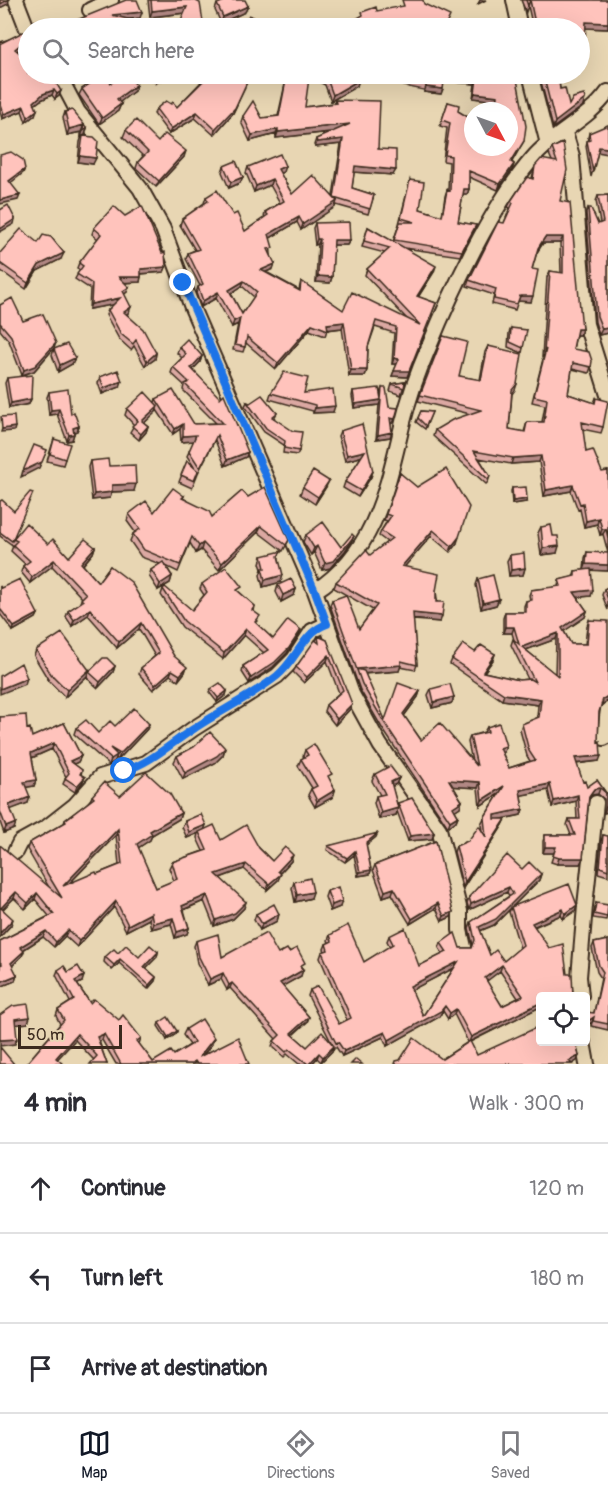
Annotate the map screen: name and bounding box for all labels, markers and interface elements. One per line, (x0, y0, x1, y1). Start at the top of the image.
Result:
search box (18, 18, 590, 84)
icon: search (39, 35, 72, 68)
text: Search here (87, 37, 194, 65)
north arrow (464, 102, 518, 156)
route end (169, 269, 195, 295)
route start (110, 757, 136, 783)
map controls (536, 992, 590, 1046)
button: locate (536, 992, 590, 1046)
scale bar (18, 1022, 122, 1050)
text: 50 m (27, 1025, 64, 1045)
text: 4 min (24, 1087, 87, 1119)
text: Walk · 300 m (469, 1091, 584, 1116)
icon: ahead (24, 1172, 57, 1205)
text: Continue (81, 1174, 165, 1202)
text: 120 m (529, 1176, 584, 1201)
icon: left (24, 1262, 57, 1295)
text: Turn left (81, 1264, 163, 1292)
text: 180 m (530, 1266, 584, 1291)
icon: arrive (24, 1352, 57, 1385)
text: Arrive at destination (81, 1354, 267, 1382)
tab: Map (78, 1427, 111, 1483)
tab: Directions (267, 1427, 335, 1483)
tab: Saved (490, 1427, 530, 1483)

